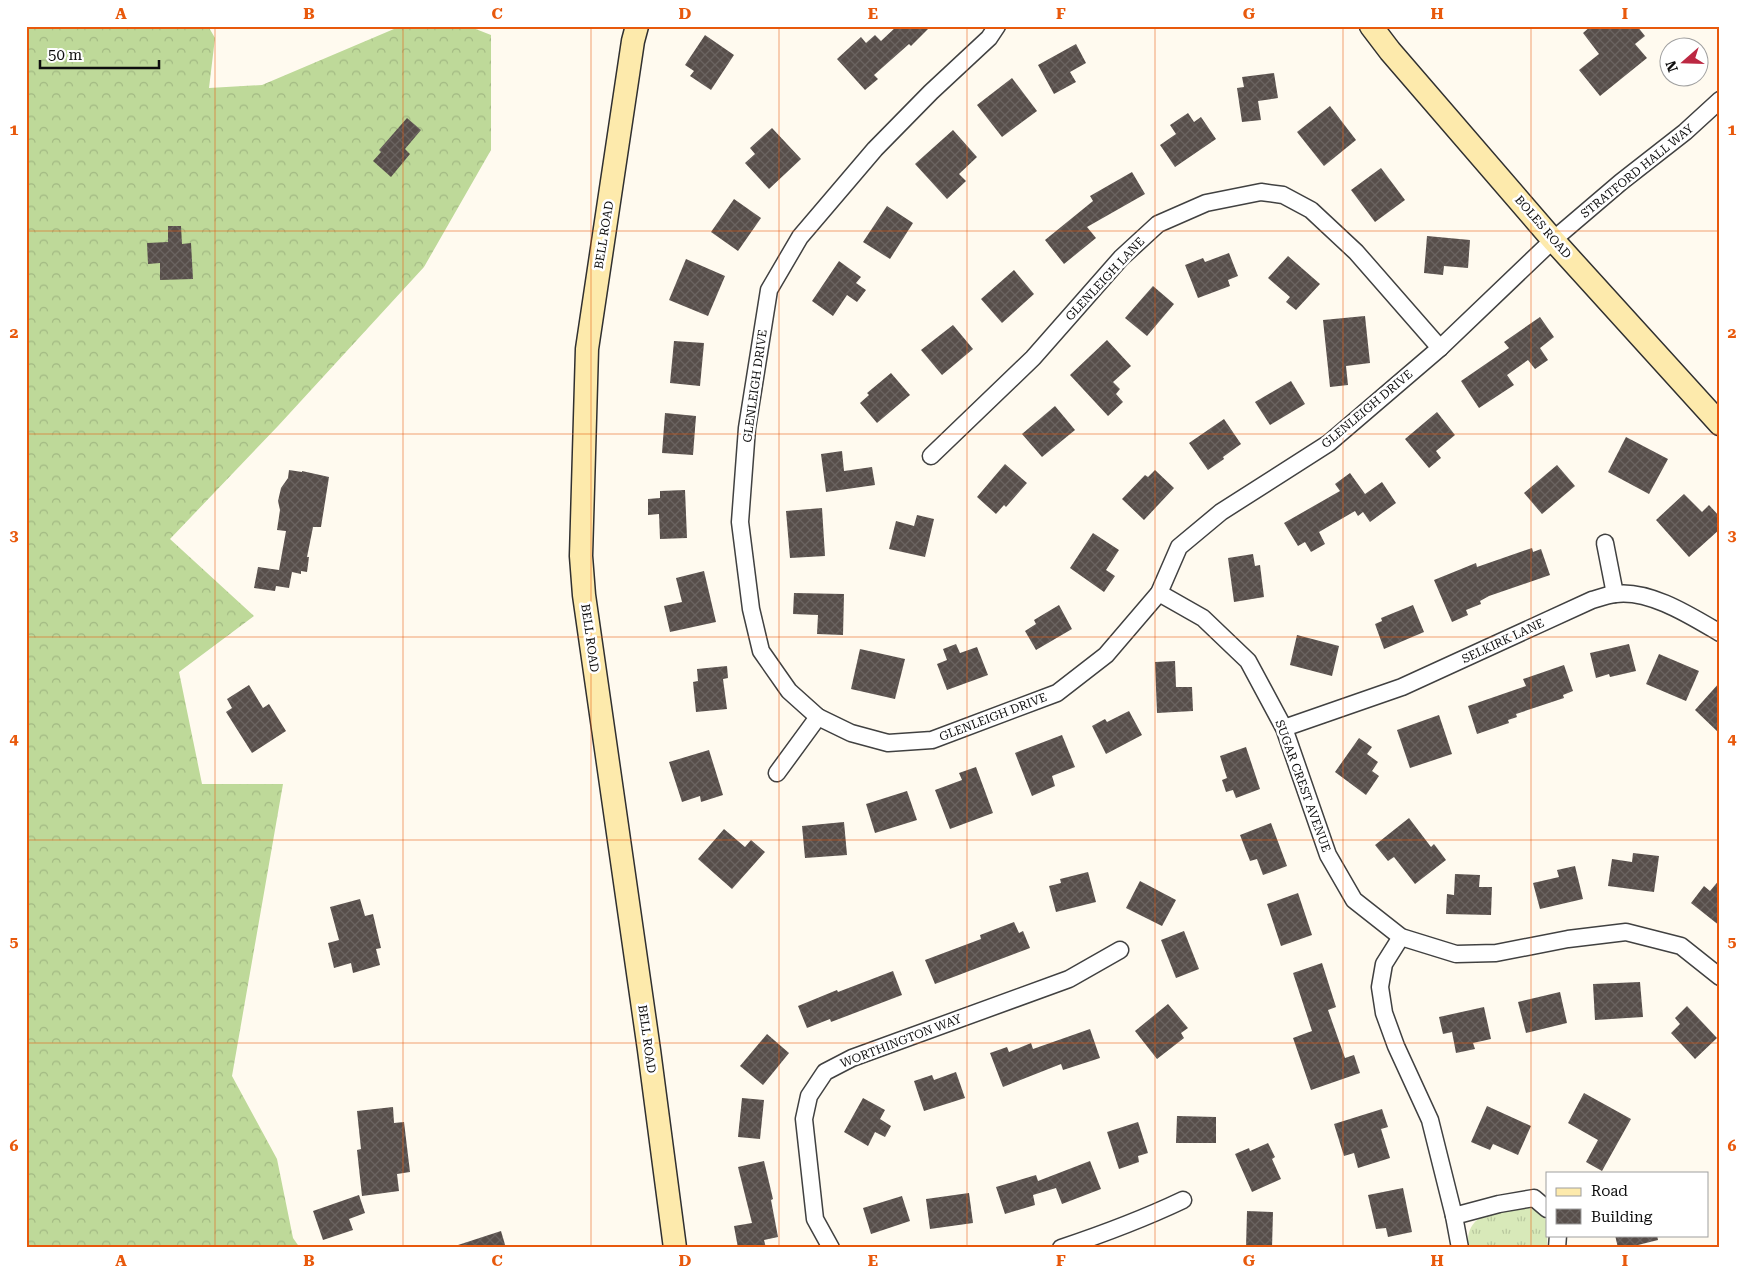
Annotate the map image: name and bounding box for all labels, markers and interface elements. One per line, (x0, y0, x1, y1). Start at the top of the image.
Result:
text: A (115, 4, 127, 23)
text: B (303, 4, 315, 23)
text: C (491, 4, 503, 23)
text: D (679, 4, 692, 23)
text: E (868, 4, 878, 23)
text: F (1056, 4, 1066, 23)
text: G (1243, 4, 1256, 23)
text: H (1430, 4, 1444, 23)
text: I (1622, 4, 1628, 23)
scale bar (40, 38, 159, 70)
north arrow (1658, 38, 1708, 88)
text: 50 m (48, 46, 83, 64)
text: N (1662, 58, 1681, 74)
text: 1 (10, 120, 19, 139)
text: 1 (1728, 120, 1737, 139)
street label: STRATFORD HALL WAY (1578, 121, 1697, 221)
street label: BOLES ROAD (1512, 193, 1574, 261)
street label: BELL ROAD (592, 200, 616, 270)
street label: GLENLEIGH LANE (1063, 234, 1147, 324)
text: 2 (10, 323, 19, 342)
text: 2 (1728, 323, 1737, 342)
street label: GLENLEIGH DRIVE (740, 329, 770, 443)
street label: GLENLEIGH DRIVE (1319, 367, 1415, 451)
text: 3 (10, 526, 19, 545)
text: 3 (1728, 526, 1737, 545)
street label: BELL ROAD (578, 603, 602, 673)
street label: SELKIRK LANE (1460, 616, 1546, 666)
street label: GLENLEIGH DRIVE (937, 690, 1049, 744)
street label: SUGAR CREST AVENUE (1273, 718, 1333, 854)
text: 4 (10, 729, 19, 748)
text: 4 (1728, 729, 1737, 748)
text: 5 (10, 932, 19, 951)
text: 5 (1728, 932, 1737, 951)
street label: BELL ROAD (635, 1004, 659, 1074)
street label: WORTHINGTON WAY (838, 1011, 964, 1071)
text: 6 (10, 1136, 19, 1155)
text: 6 (1728, 1136, 1737, 1155)
legend (1546, 1172, 1708, 1236)
text: Road (1591, 1182, 1628, 1200)
text: Building (1591, 1208, 1653, 1226)
text: A (115, 1251, 127, 1270)
text: B (303, 1251, 315, 1270)
text: C (491, 1251, 503, 1270)
text: D (679, 1251, 692, 1270)
text: E (868, 1251, 878, 1270)
text: F (1056, 1251, 1066, 1270)
text: G (1243, 1251, 1256, 1270)
text: H (1430, 1251, 1444, 1270)
text: I (1622, 1251, 1628, 1270)

